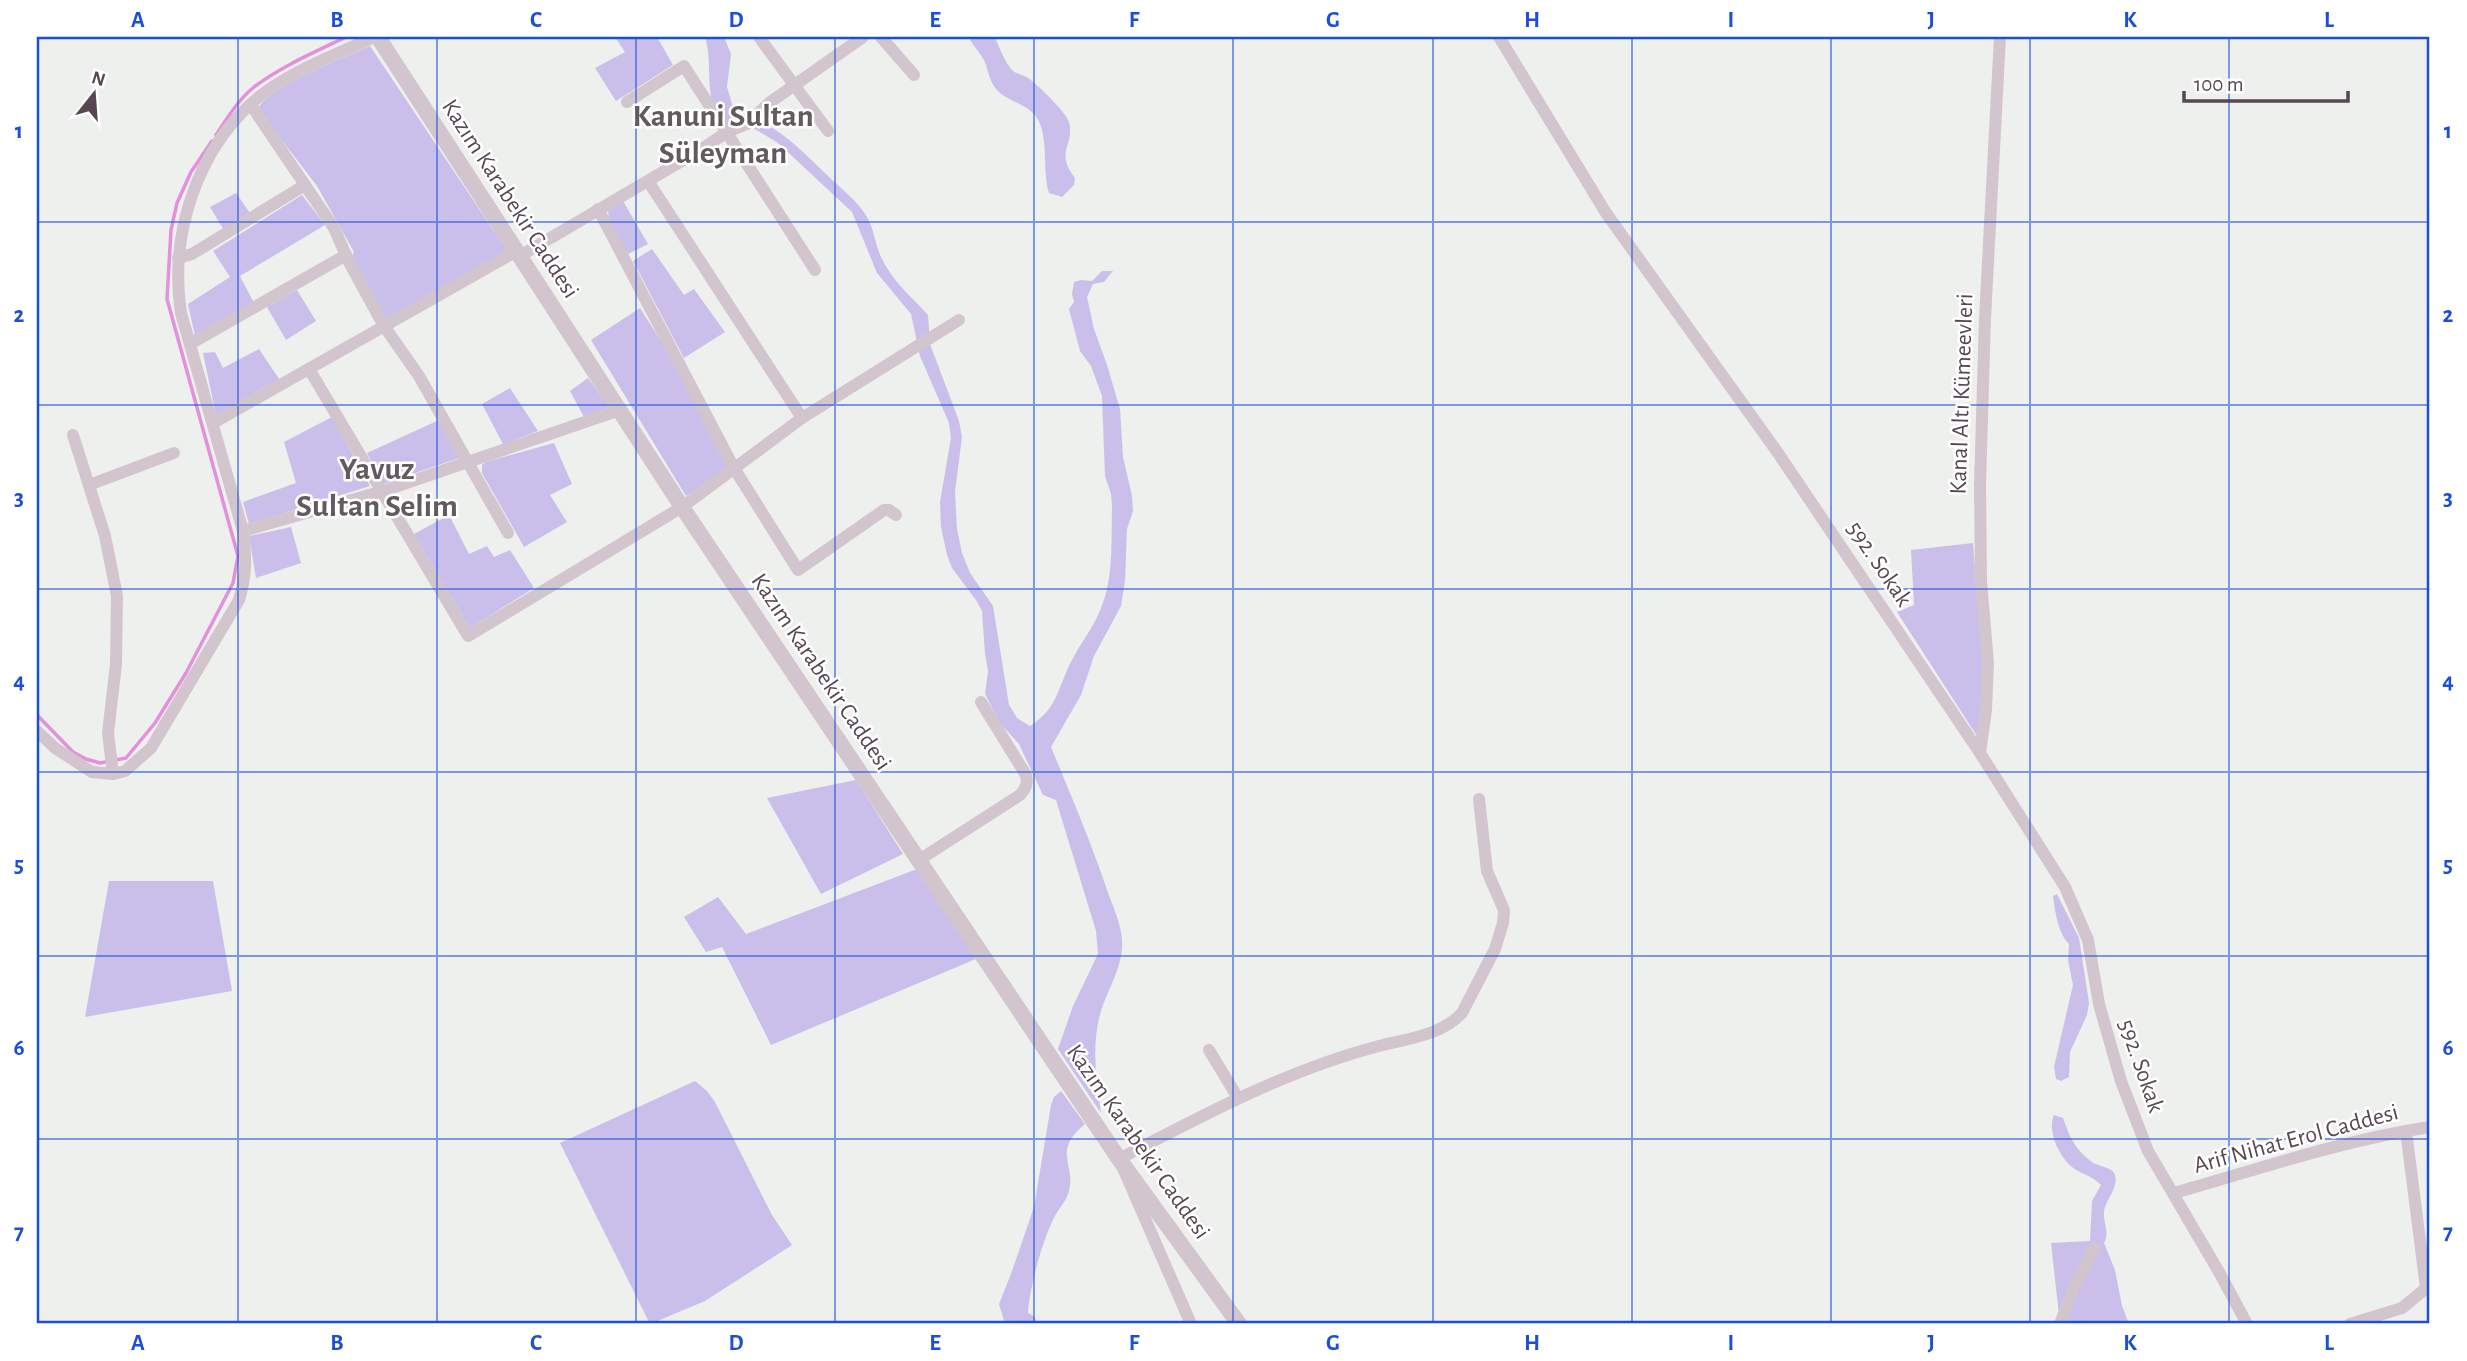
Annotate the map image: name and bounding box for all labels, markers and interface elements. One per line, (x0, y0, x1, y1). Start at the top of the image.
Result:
text: A (131, 9, 145, 32)
text: B (330, 9, 344, 32)
text: C (530, 9, 542, 32)
text: D (728, 9, 744, 32)
text: E (929, 9, 941, 32)
text: F (1129, 9, 1140, 32)
text: G (1326, 9, 1340, 32)
text: H (1524, 9, 1540, 32)
text: I (1728, 9, 1734, 32)
text: J (1927, 9, 1935, 32)
text: K (2123, 9, 2137, 32)
text: L (2324, 9, 2334, 32)
north arrow (60, 60, 130, 130)
scale bar (2184, 60, 2348, 104)
text: N (89, 68, 108, 90)
text: 100 m (2194, 74, 2244, 95)
street label: Kazım Karabekir Caddesi (437, 96, 583, 302)
district label: Kanuni Sultan Süleyman (632, 100, 814, 169)
text: 1 (15, 120, 23, 143)
text: 1 (2444, 120, 2452, 143)
street label: Kanal Altı Kümeevleri (1946, 293, 1978, 495)
text: 2 (14, 304, 25, 327)
text: 2 (2443, 304, 2454, 327)
district label: Yavuz Sultan Selim (296, 453, 458, 522)
text: 3 (14, 487, 24, 510)
text: 3 (2443, 487, 2453, 510)
street label: 592. Sokak (1842, 517, 1916, 611)
street label: Kazım Karabekir Caddesi (746, 569, 896, 775)
text: 4 (13, 670, 25, 693)
text: 4 (2442, 670, 2454, 693)
text: 5 (14, 854, 24, 877)
text: 5 (2443, 854, 2453, 877)
street label: 592. Sokak (2114, 1016, 2168, 1116)
text: 6 (13, 1037, 25, 1060)
text: 6 (2442, 1037, 2454, 1060)
street label: Kazım Karabekir Caddesi (1062, 1040, 1214, 1244)
street label: Arif Nihat Erol Caddesi (2191, 1100, 2401, 1178)
text: 7 (14, 1221, 24, 1244)
text: 7 (2443, 1221, 2453, 1244)
text: A (131, 1332, 145, 1355)
text: B (330, 1332, 344, 1355)
text: C (530, 1332, 542, 1355)
text: D (728, 1332, 744, 1355)
text: E (929, 1332, 941, 1355)
text: F (1129, 1332, 1140, 1355)
text: G (1326, 1332, 1340, 1355)
text: H (1524, 1332, 1540, 1355)
text: I (1728, 1332, 1734, 1355)
text: J (1927, 1332, 1935, 1355)
text: K (2123, 1332, 2137, 1355)
text: L (2324, 1332, 2334, 1355)

